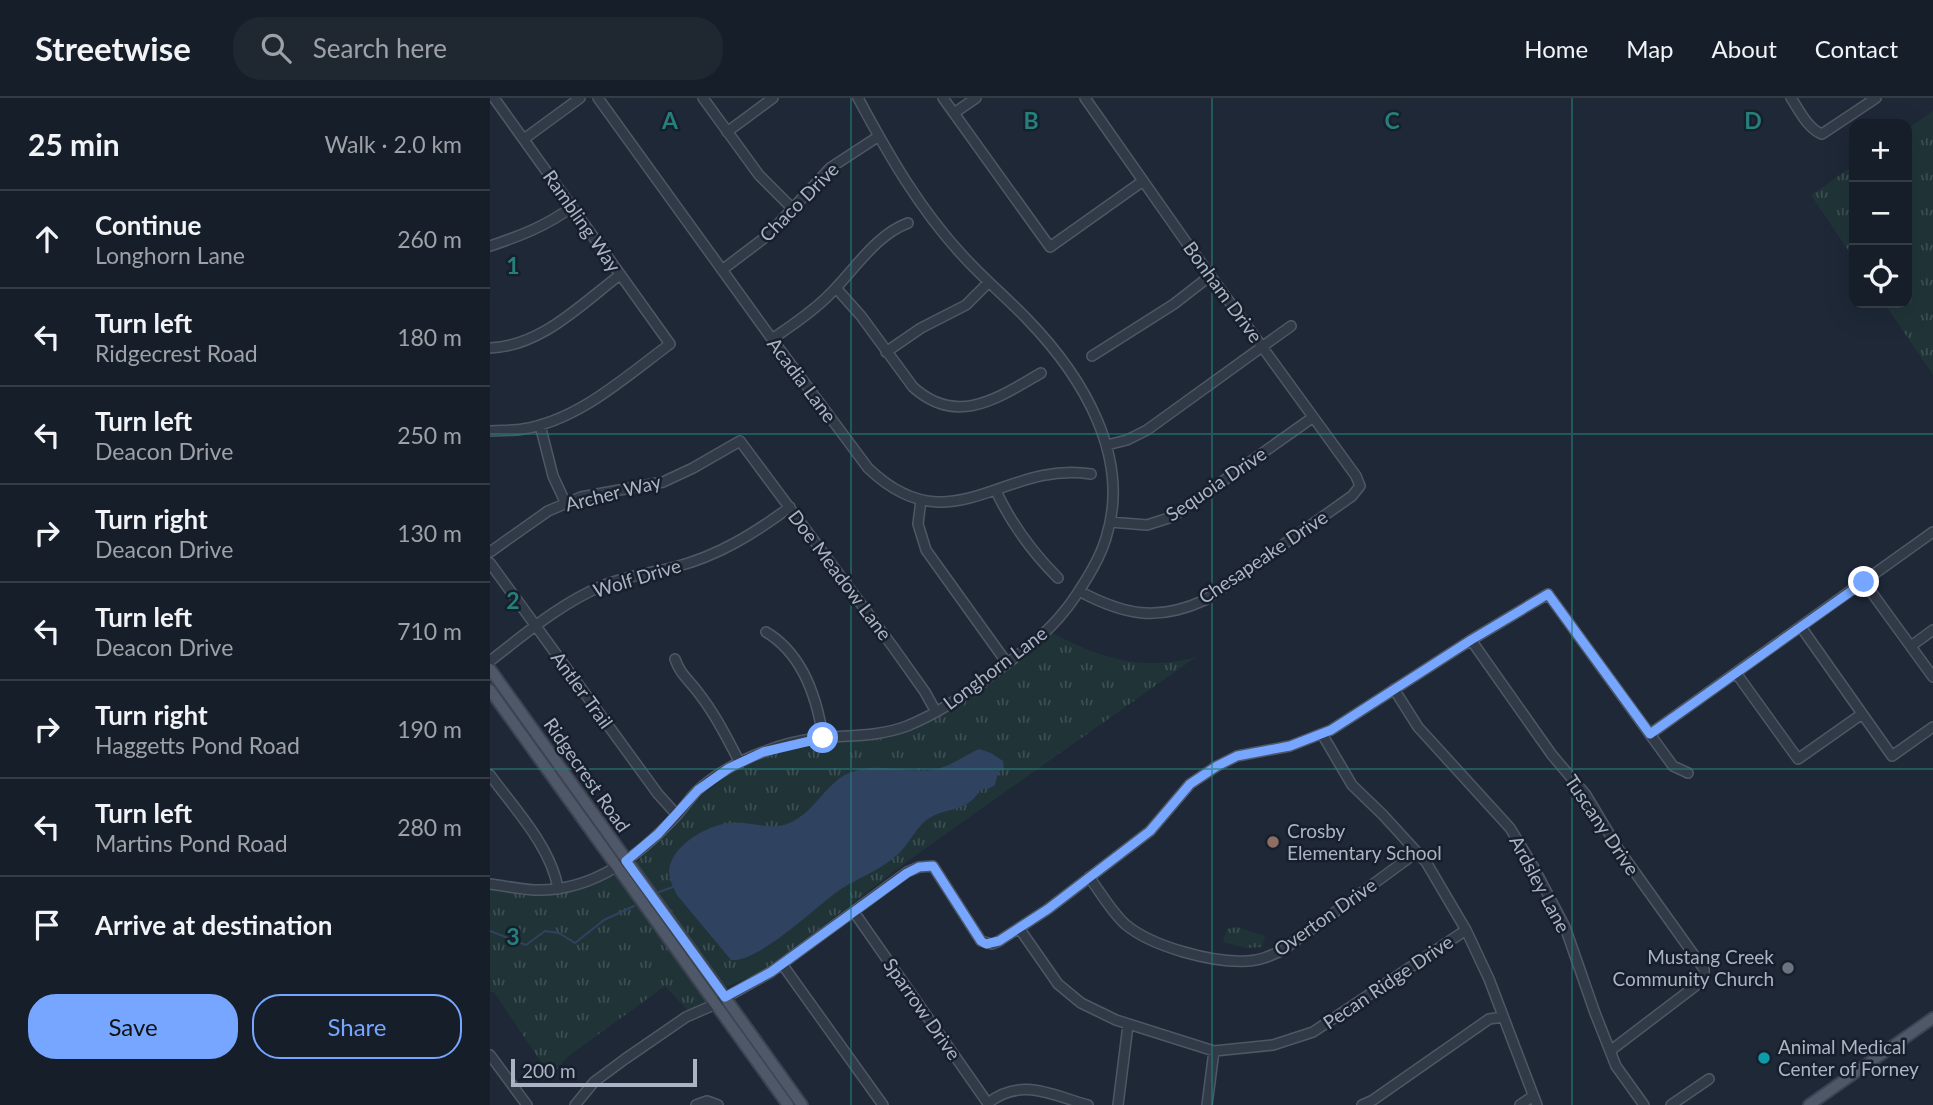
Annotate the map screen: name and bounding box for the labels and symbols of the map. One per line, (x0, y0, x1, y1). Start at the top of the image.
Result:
text: A (661, 106, 679, 134)
text: B (1023, 106, 1039, 134)
text: C (1384, 106, 1400, 134)
text: D (1744, 106, 1762, 134)
street label: Chaco Drive (754, 157, 843, 246)
street label: Rambling Way (539, 165, 626, 276)
street label: Bonham Drive (1179, 237, 1268, 347)
text: 1 (506, 251, 520, 279)
street label: Acadia Lane (763, 333, 842, 427)
street label: Sequoia Drive (1161, 441, 1270, 526)
street label: Archer Way (563, 469, 663, 516)
street label: Doe Meadow Lane (784, 505, 897, 644)
street label: Chesapeake Drive (1194, 505, 1332, 608)
street label: Wolf Drive (590, 553, 683, 602)
route end (1848, 566, 1879, 597)
text: 2 (506, 586, 520, 614)
street label: Longhorn Lane (938, 621, 1051, 714)
street label: Antler Trail (547, 647, 618, 733)
street label: Ridgecrest Road (539, 713, 635, 836)
route start (807, 722, 838, 753)
street label: Tuscany Drive (1560, 770, 1645, 879)
place label: Crosby Elementary School (1287, 819, 1442, 864)
street label: Ardsley Lane (1505, 831, 1576, 936)
marker: Crosby Elementary School (1265, 834, 1281, 850)
street label: Overton Drive (1269, 873, 1380, 960)
text: 3 (506, 922, 520, 950)
street label: Pecan Ridge Drive (1318, 930, 1457, 1034)
place label: Mustang Creek Community Church (1613, 945, 1774, 990)
street label: Sparrow Drive (879, 953, 966, 1064)
marker: Mustang Creek Community Church (1780, 960, 1796, 976)
place label: Animal Medical Center of Forney (1778, 1035, 1919, 1080)
marker: Animal Medical Center of Forney (1756, 1050, 1772, 1066)
scale bar (511, 1056, 696, 1088)

